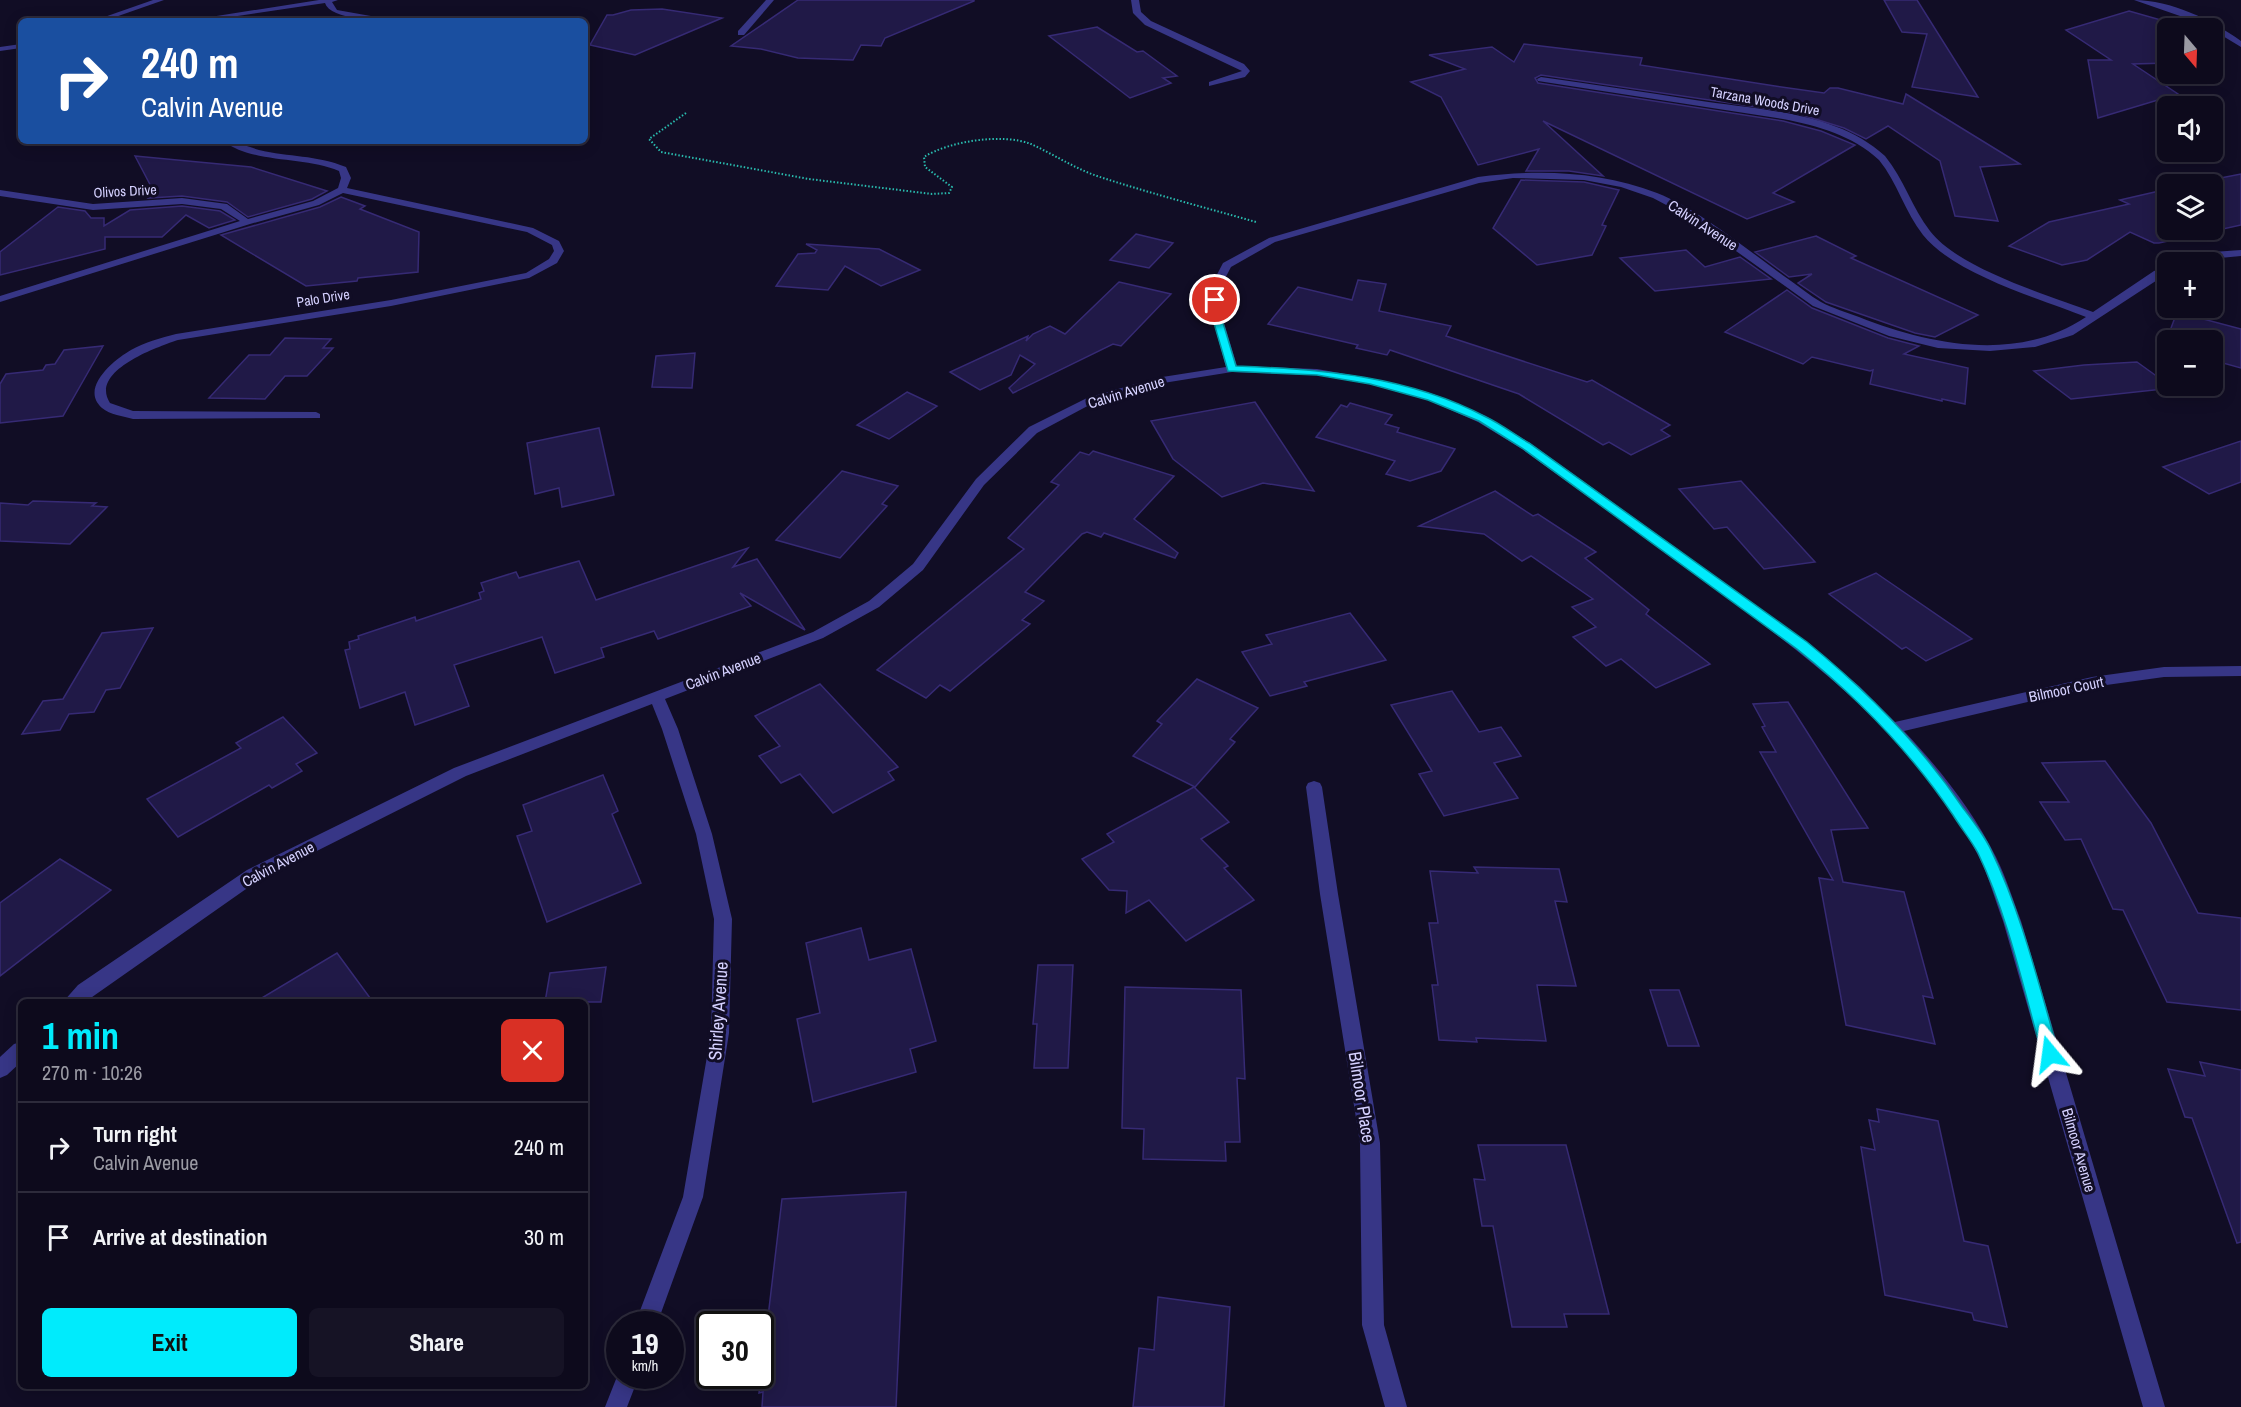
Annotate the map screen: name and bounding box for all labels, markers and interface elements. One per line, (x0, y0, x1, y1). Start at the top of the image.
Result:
north arrow (2157, 18, 2223, 84)
map controls (2157, 18, 2223, 396)
text: 240 m (141, 35, 239, 91)
icon: right (42, 42, 120, 120)
street label: Tarzana Woods Drive (1709, 83, 1821, 119)
text: Calvin Avenue (141, 89, 283, 125)
button: sound (2157, 96, 2223, 162)
button: layers (2157, 174, 2223, 240)
street label: Olivos Drive (93, 180, 157, 202)
street label: Calvin Avenue (1664, 195, 1742, 255)
button: + (2157, 252, 2223, 318)
pin (1189, 274, 1240, 325)
icon: arrive (1198, 283, 1231, 316)
street label: Palo Drive (295, 285, 351, 311)
button: − (2157, 330, 2223, 396)
street label: Calvin Avenue (1085, 370, 1167, 414)
street label: Calvin Avenue (682, 647, 764, 695)
street label: Bilmoor Court (2027, 671, 2106, 707)
street label: Calvin Avenue (238, 836, 318, 892)
street label: Shirley Avenue (702, 961, 734, 1061)
text: 1 min (42, 1012, 119, 1060)
button: close (501, 1019, 564, 1082)
position arrow (2018, 1022, 2082, 1086)
street label: Bilmoor Place (1342, 1050, 1382, 1144)
text: 270 m · 10:26 (42, 1059, 142, 1086)
street label: Bilmoor Avenue (2057, 1105, 2101, 1195)
text: Turn right (93, 1119, 177, 1149)
icon: right (42, 1131, 75, 1164)
text: 240 m (514, 1132, 564, 1162)
text: Calvin Avenue (93, 1149, 198, 1176)
icon: arrive (42, 1221, 75, 1254)
text: Arrive at destination (93, 1222, 267, 1252)
text: 30 m (524, 1222, 564, 1252)
button: Exit (42, 1308, 297, 1377)
button: Share (309, 1308, 564, 1377)
speed limit sign: 30 (696, 1311, 774, 1389)
text: 19 (631, 1323, 659, 1363)
text: km/h (632, 1355, 658, 1376)

